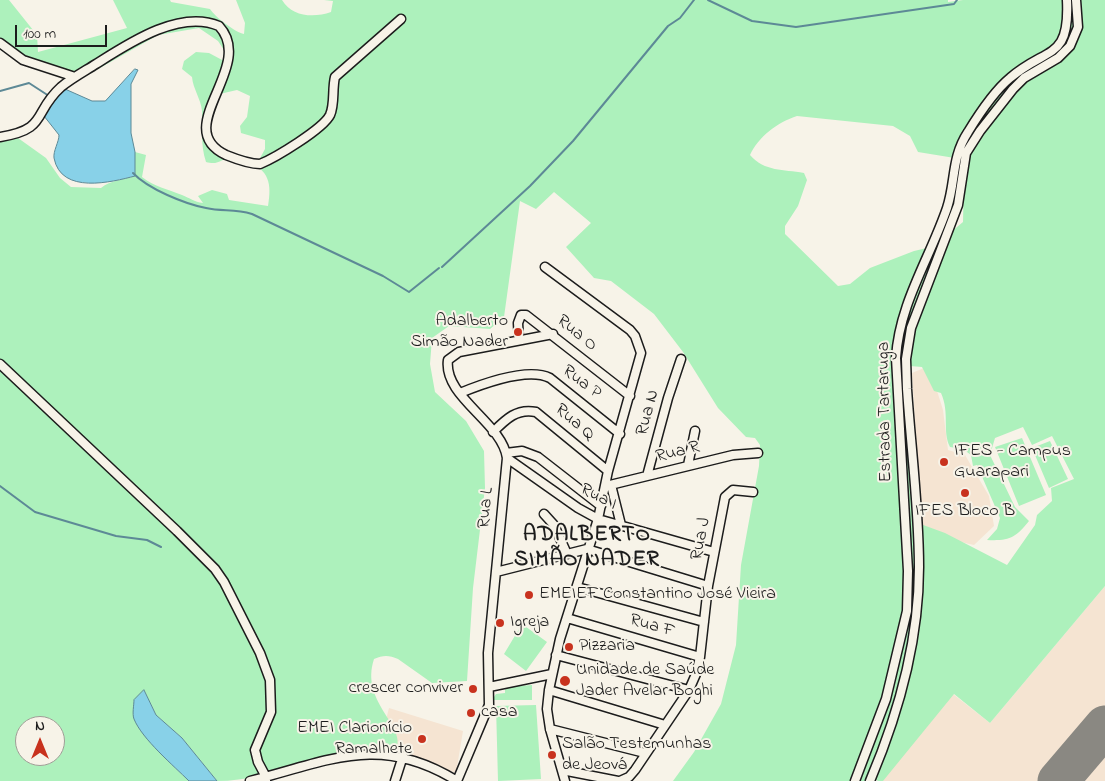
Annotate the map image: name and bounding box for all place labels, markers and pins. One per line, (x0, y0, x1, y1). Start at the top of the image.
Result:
place label: Adalberto Simão Nader (411, 311, 508, 354)
marker: Adalberto Simão Nader (512, 326, 524, 338)
place label: IFES - Campus Guarapari (954, 441, 1071, 484)
marker: IFES - Campus Guarapari (938, 456, 950, 468)
marker: IFES Bloco B (959, 487, 971, 499)
place label: IFES Bloco B (915, 501, 1015, 523)
place label: EMEIEF Constantino José Vieira (539, 584, 776, 606)
marker: EMEIEF Constantino José Vieira (523, 589, 535, 601)
place label: Igreja (510, 612, 549, 634)
marker: Igreja (494, 617, 506, 629)
place label: Pizzaria (579, 636, 635, 658)
marker: Pizzaria (563, 641, 575, 653)
place label: Unidade de Saúde Jader Avelar Boghi (576, 660, 714, 702)
marker: Unidade de Saúde Jader Avelar Boghi (558, 674, 572, 688)
place label: crescer conviver (349, 678, 463, 700)
marker: crescer conviver (467, 683, 479, 695)
place label: casa (481, 702, 518, 724)
marker: casa (465, 707, 477, 719)
place label: EMEI Clarionício Ramalhete (297, 718, 412, 761)
marker: EMEI Clarionício Ramalhete (416, 733, 428, 745)
place label: Salão Testemunhas de Jeová (562, 734, 711, 776)
marker: Salão Testemunhas de Jeová (546, 749, 558, 761)

